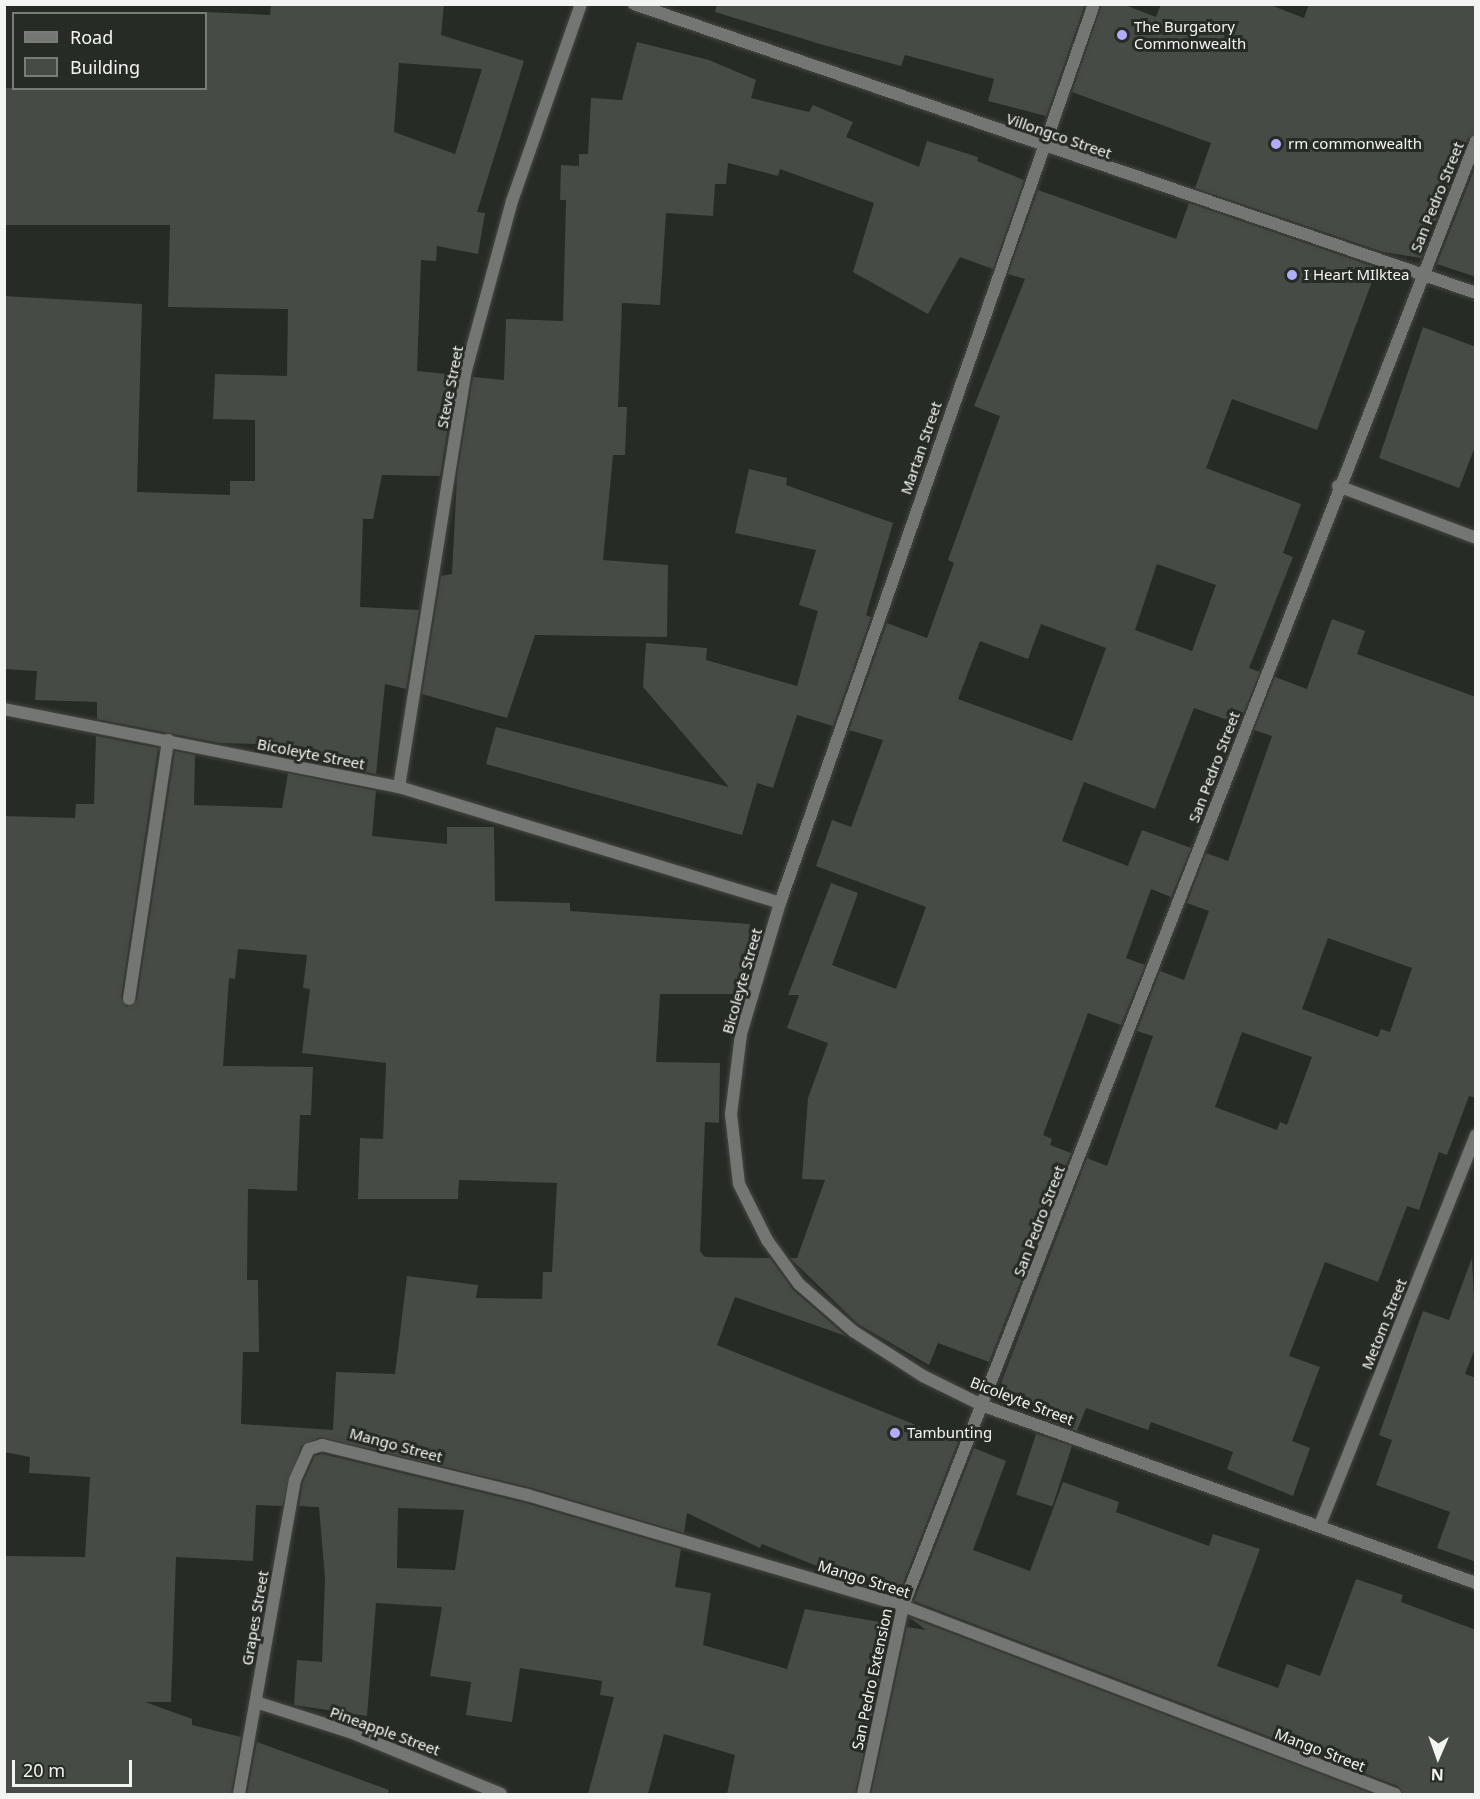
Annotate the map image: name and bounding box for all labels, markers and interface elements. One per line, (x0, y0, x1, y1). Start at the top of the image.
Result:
legend (12, 12, 207, 90)
place label: The Burgatory Commonwealth (1134, 17, 1246, 52)
text: Road (70, 25, 113, 49)
marker: The Burgatory Commonwealth (1115, 28, 1129, 42)
text: Building (70, 55, 140, 79)
street label: Villongco Street (1004, 110, 1114, 162)
place label: rm commonwealth (1288, 135, 1422, 153)
marker: rm commonwealth (1269, 137, 1283, 151)
street label: San Pedro Street (1407, 139, 1467, 255)
place label: I Heart MIlktea (1304, 266, 1409, 284)
marker: I Heart MIlktea (1285, 268, 1299, 282)
street label: Steve Street (433, 344, 467, 430)
street label: Martan Street (897, 399, 945, 497)
street label: San Pedro Street (1185, 709, 1243, 825)
street label: Bicoleyte Street (256, 735, 366, 773)
street label: Bicoleyte Street (718, 926, 766, 1036)
street label: San Pedro Street (1010, 1163, 1068, 1279)
street label: Metom Street (1358, 1276, 1410, 1372)
street label: Bicoleyte Street (968, 1373, 1076, 1429)
street label: Mango Street (348, 1424, 444, 1466)
place label: Tambunting (907, 1424, 992, 1442)
marker: Tambunting (888, 1426, 902, 1440)
street label: Mango Street (816, 1556, 912, 1602)
street label: Grapes Street (238, 1569, 272, 1667)
street label: San Pedro Extension (848, 1607, 896, 1751)
street label: Pineapple Street (328, 1703, 442, 1759)
street label: Mango Street (1272, 1725, 1368, 1775)
north arrow (1408, 1727, 1468, 1787)
scale bar (15, 1748, 135, 1786)
text: 20 m (23, 1758, 65, 1782)
text: N (1430, 1764, 1444, 1786)

